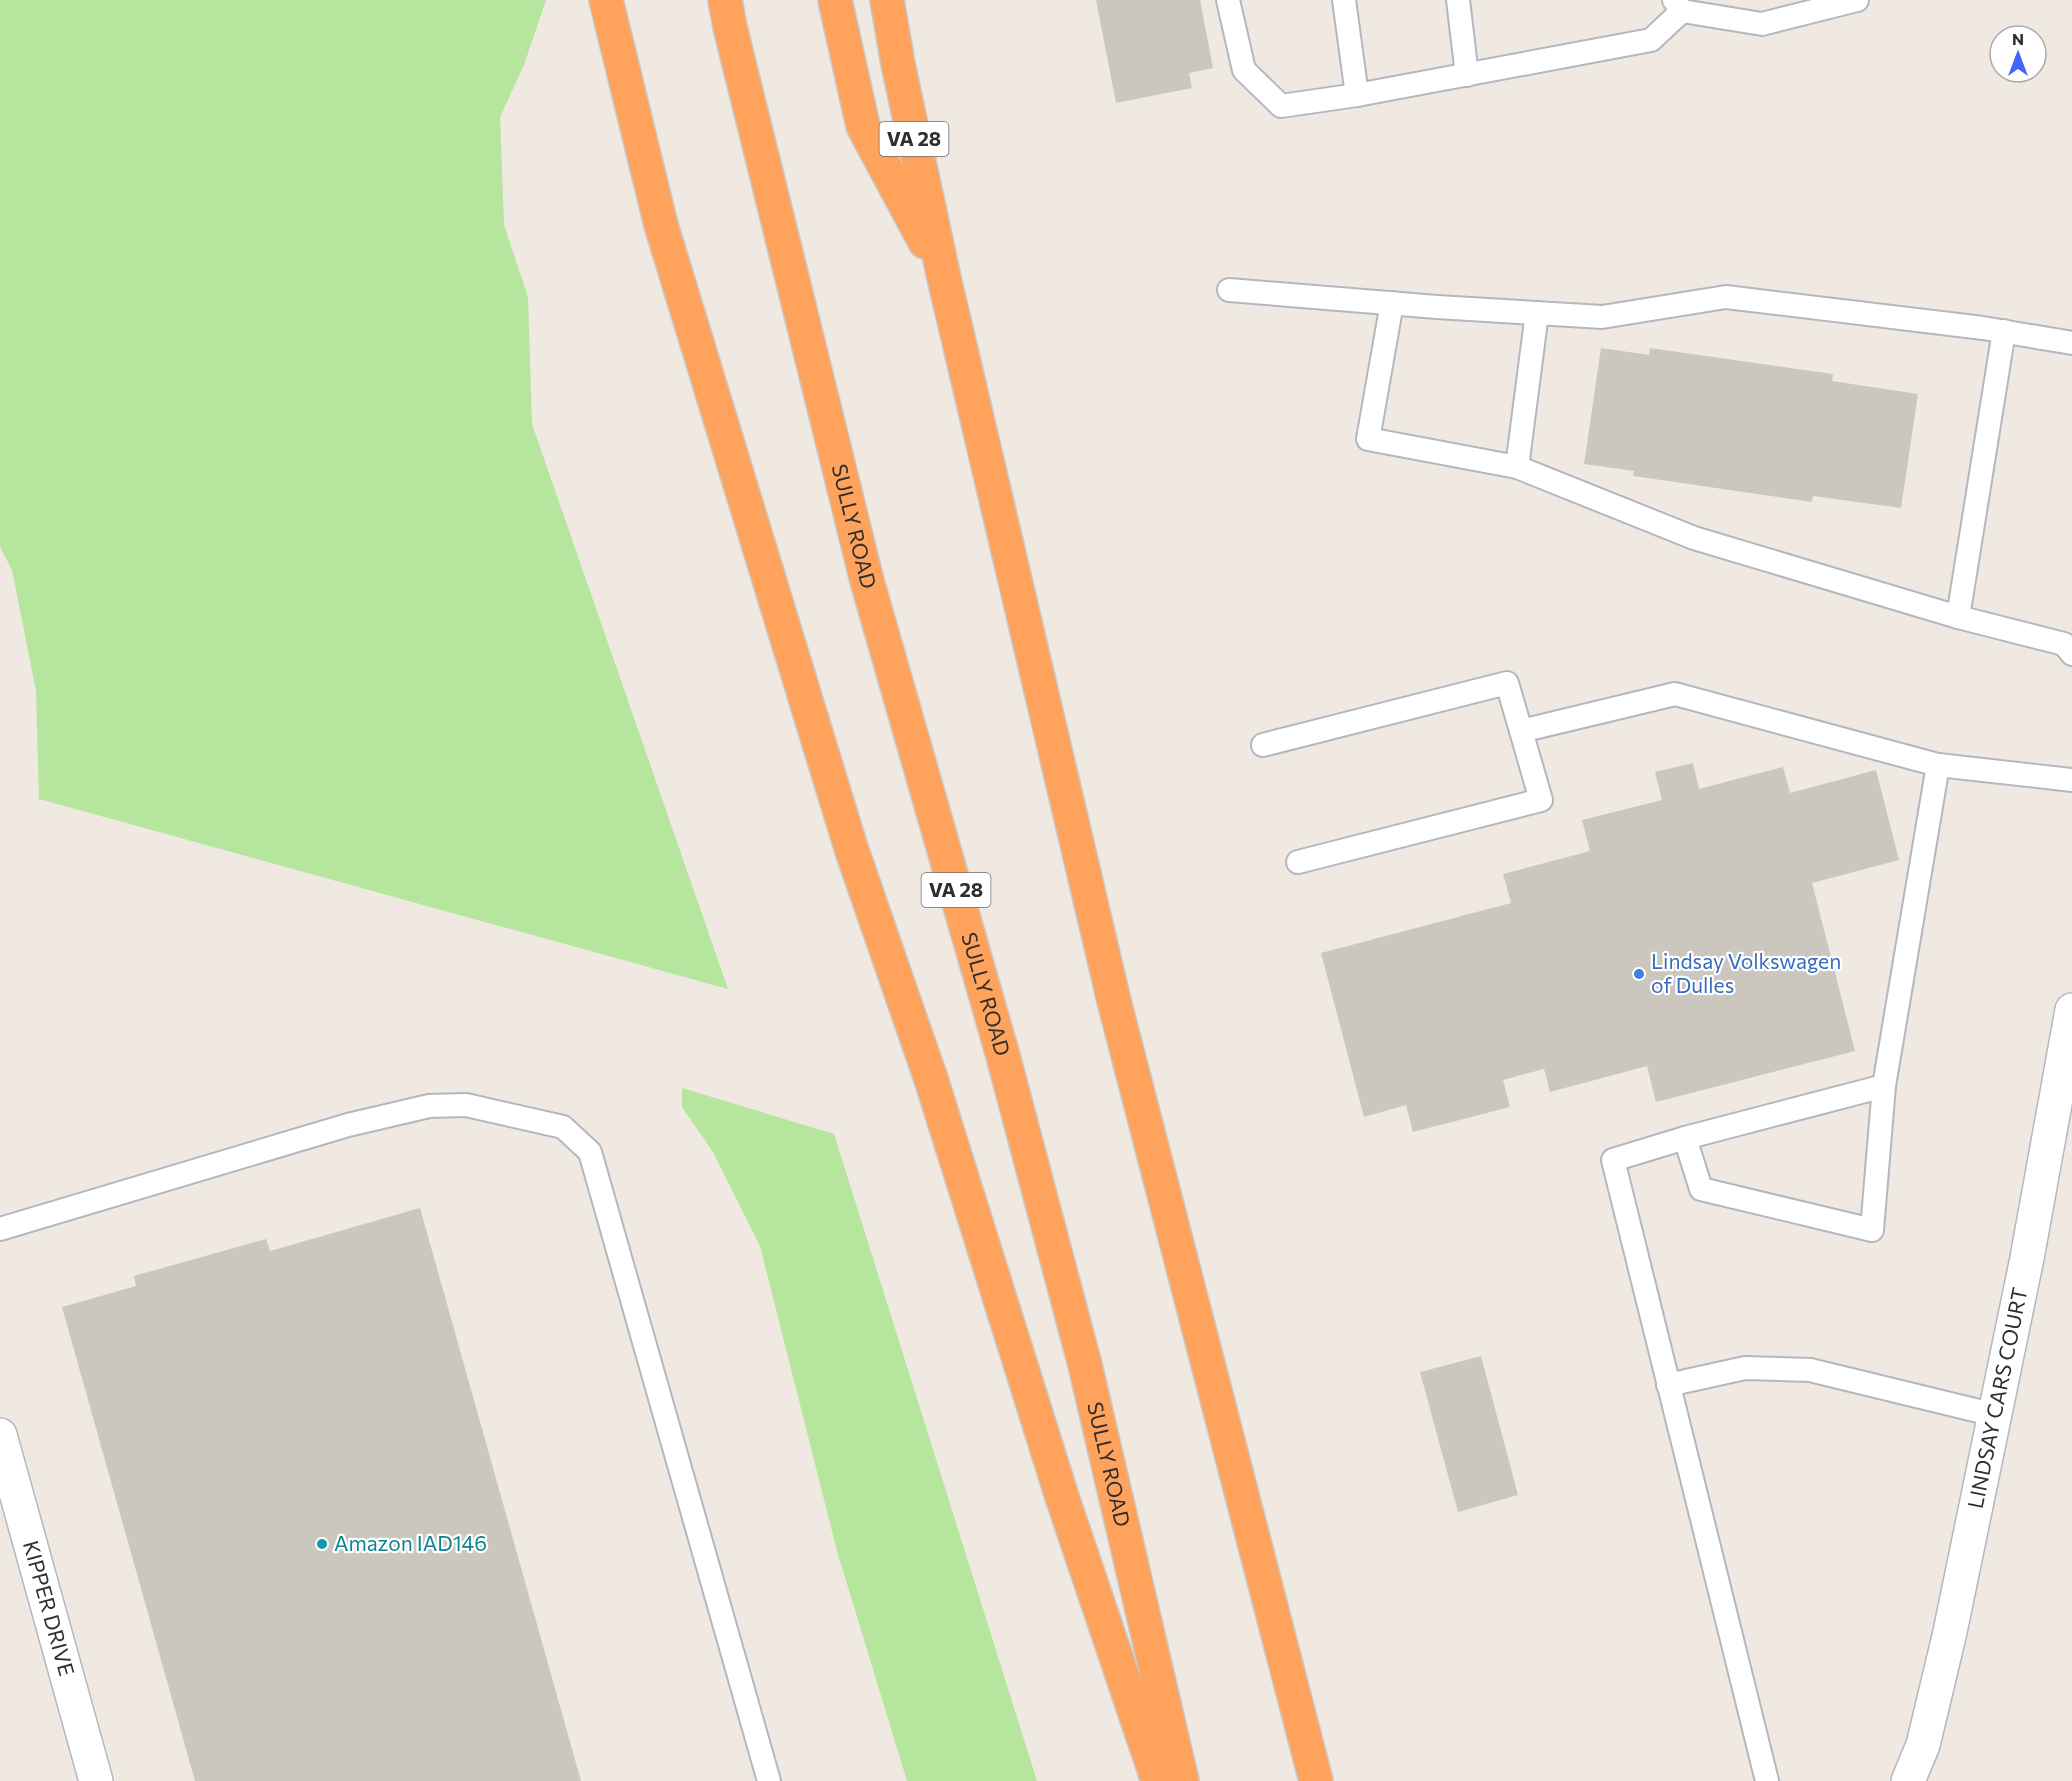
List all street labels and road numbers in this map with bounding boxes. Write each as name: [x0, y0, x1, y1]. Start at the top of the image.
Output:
road number: VA 28: [880, 122, 948, 156]
street label: SULLY ROAD: [828, 461, 882, 591]
road number: VA 28: [922, 873, 990, 907]
street label: SULLY ROAD: [957, 929, 1016, 1059]
street label: LINDSAY CARS COURT: [1962, 1285, 2032, 1511]
street label: SULLY ROAD: [1083, 1399, 1136, 1529]
street label: KIPPER DRIVE: [19, 1538, 80, 1678]

